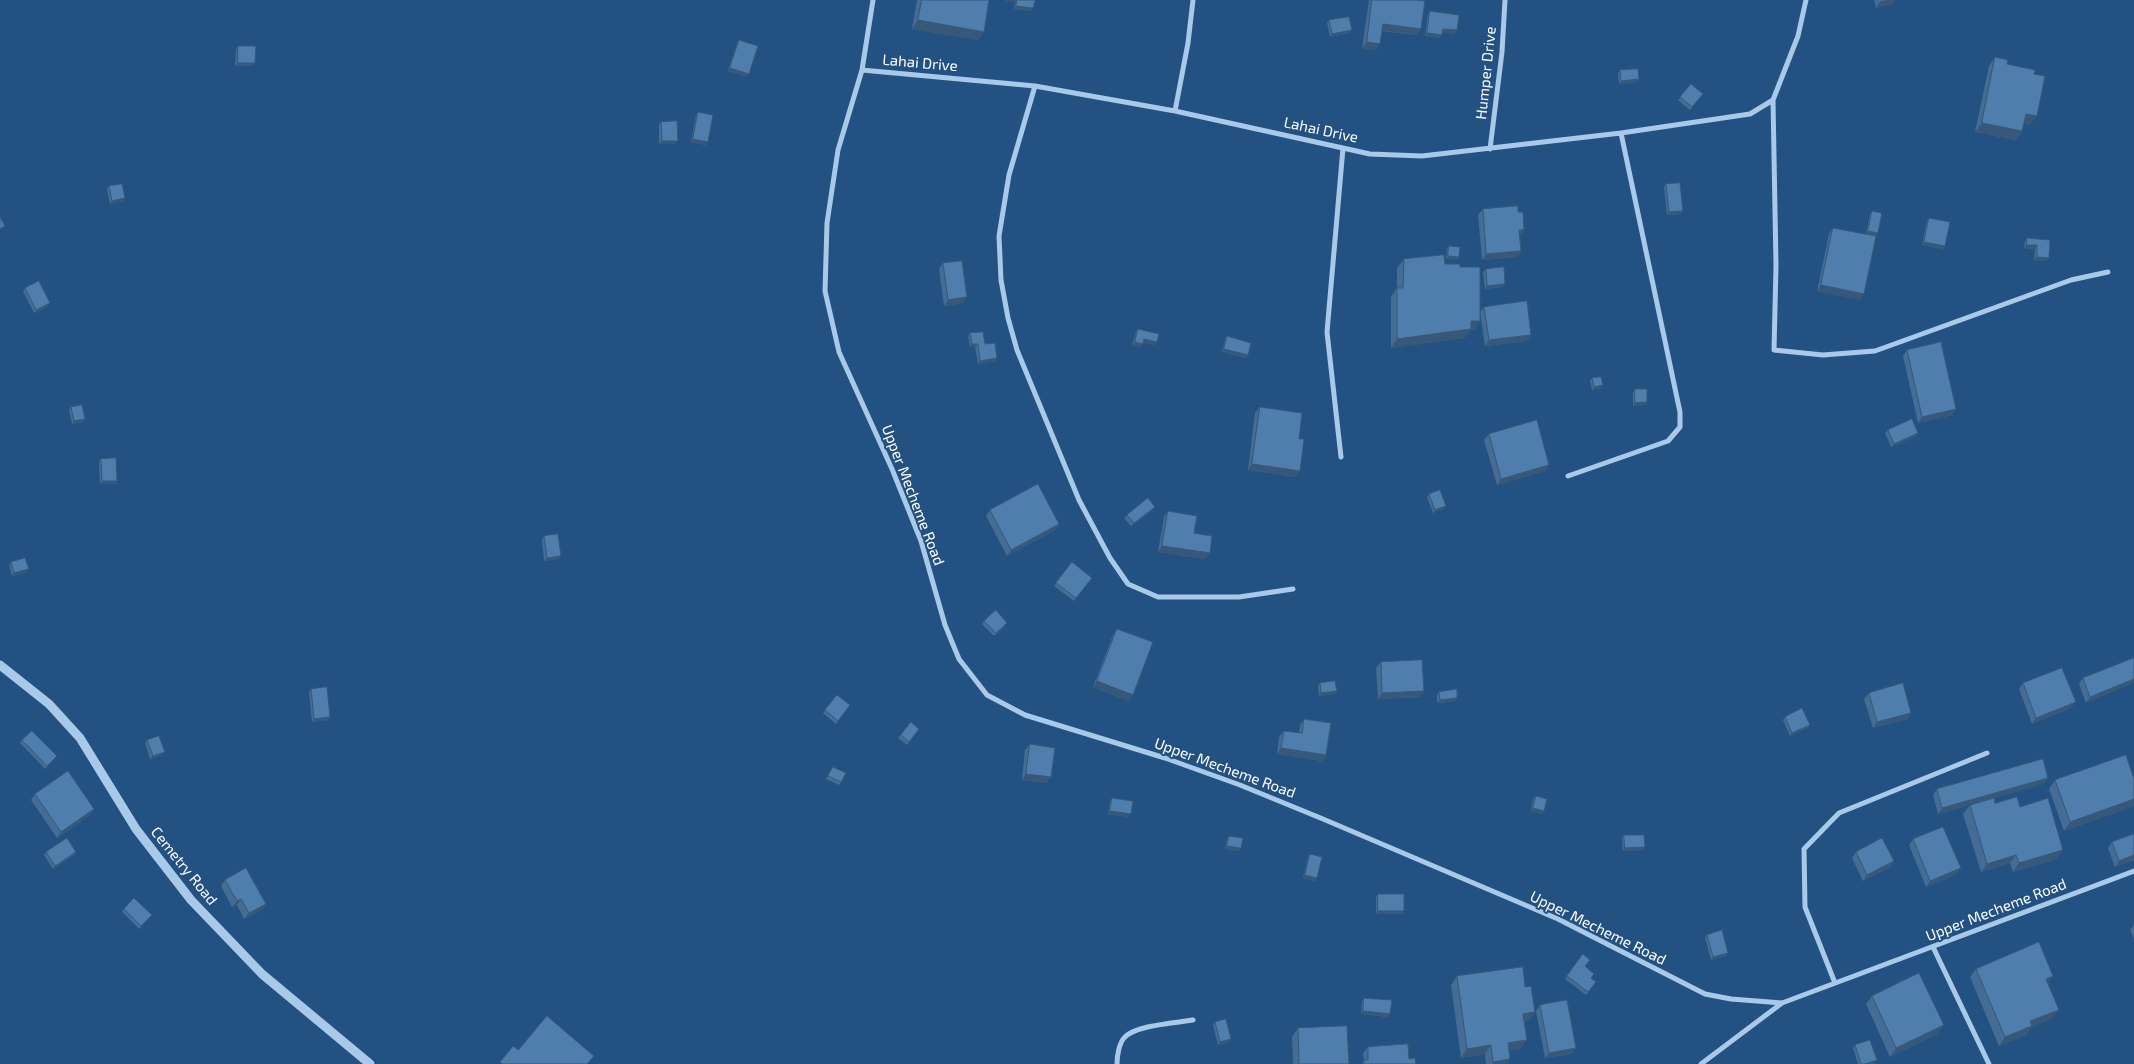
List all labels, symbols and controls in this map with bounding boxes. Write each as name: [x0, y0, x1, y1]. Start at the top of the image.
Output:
street label: Humper Drive: [1472, 26, 1500, 120]
street label: Lahai Drive: [882, 51, 958, 75]
street label: Lahai Drive: [1282, 113, 1360, 147]
street label: Upper Mecheme Road: [878, 422, 948, 568]
street label: Upper Mecheme Road: [1152, 734, 1298, 802]
street label: Cemetry Road: [147, 823, 221, 909]
street label: Upper Mecheme Road: [1923, 875, 2069, 945]
street label: Upper Mecheme Road: [1527, 887, 1669, 969]

